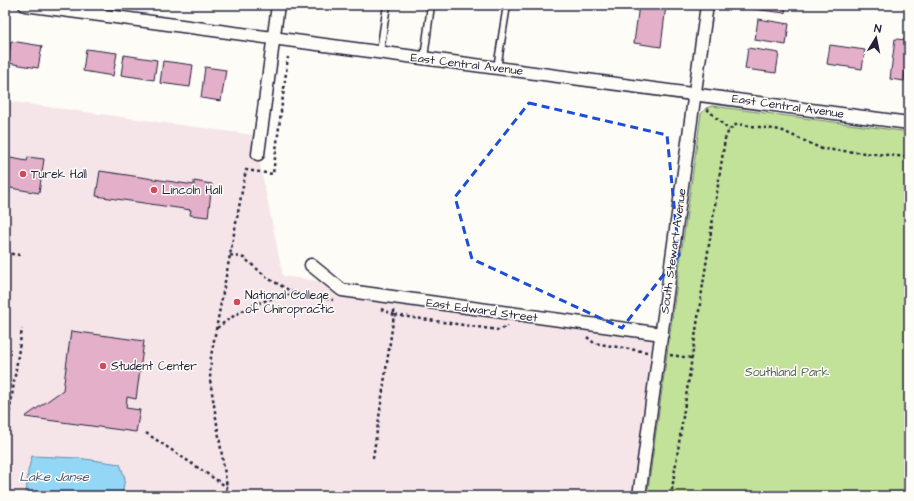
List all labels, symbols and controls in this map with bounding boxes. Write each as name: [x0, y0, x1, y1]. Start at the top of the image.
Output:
north arrow: [856, 18, 896, 58]
text: N: [873, 21, 882, 37]
street label: East Central Avenue: [410, 49, 525, 80]
street label: East Central Avenue: [731, 90, 846, 123]
place label: Turek Hall: [31, 166, 87, 183]
marker: Turek Hall: [18, 169, 28, 179]
place label: Lincoln Hall: [162, 182, 222, 199]
marker: Lincoln Hall: [149, 185, 159, 195]
street label: South Stewart Avenue: [656, 187, 691, 315]
place label: National College of Chiropractic: [245, 287, 335, 318]
street label: East Edward Street: [425, 294, 539, 327]
marker: National College of Chiropractic: [232, 297, 242, 307]
place label: Student Center: [111, 358, 197, 375]
marker: Student Center: [98, 361, 108, 371]
park label: Southland Park: [745, 364, 830, 381]
water label: Lake Janse: [19, 468, 90, 486]

